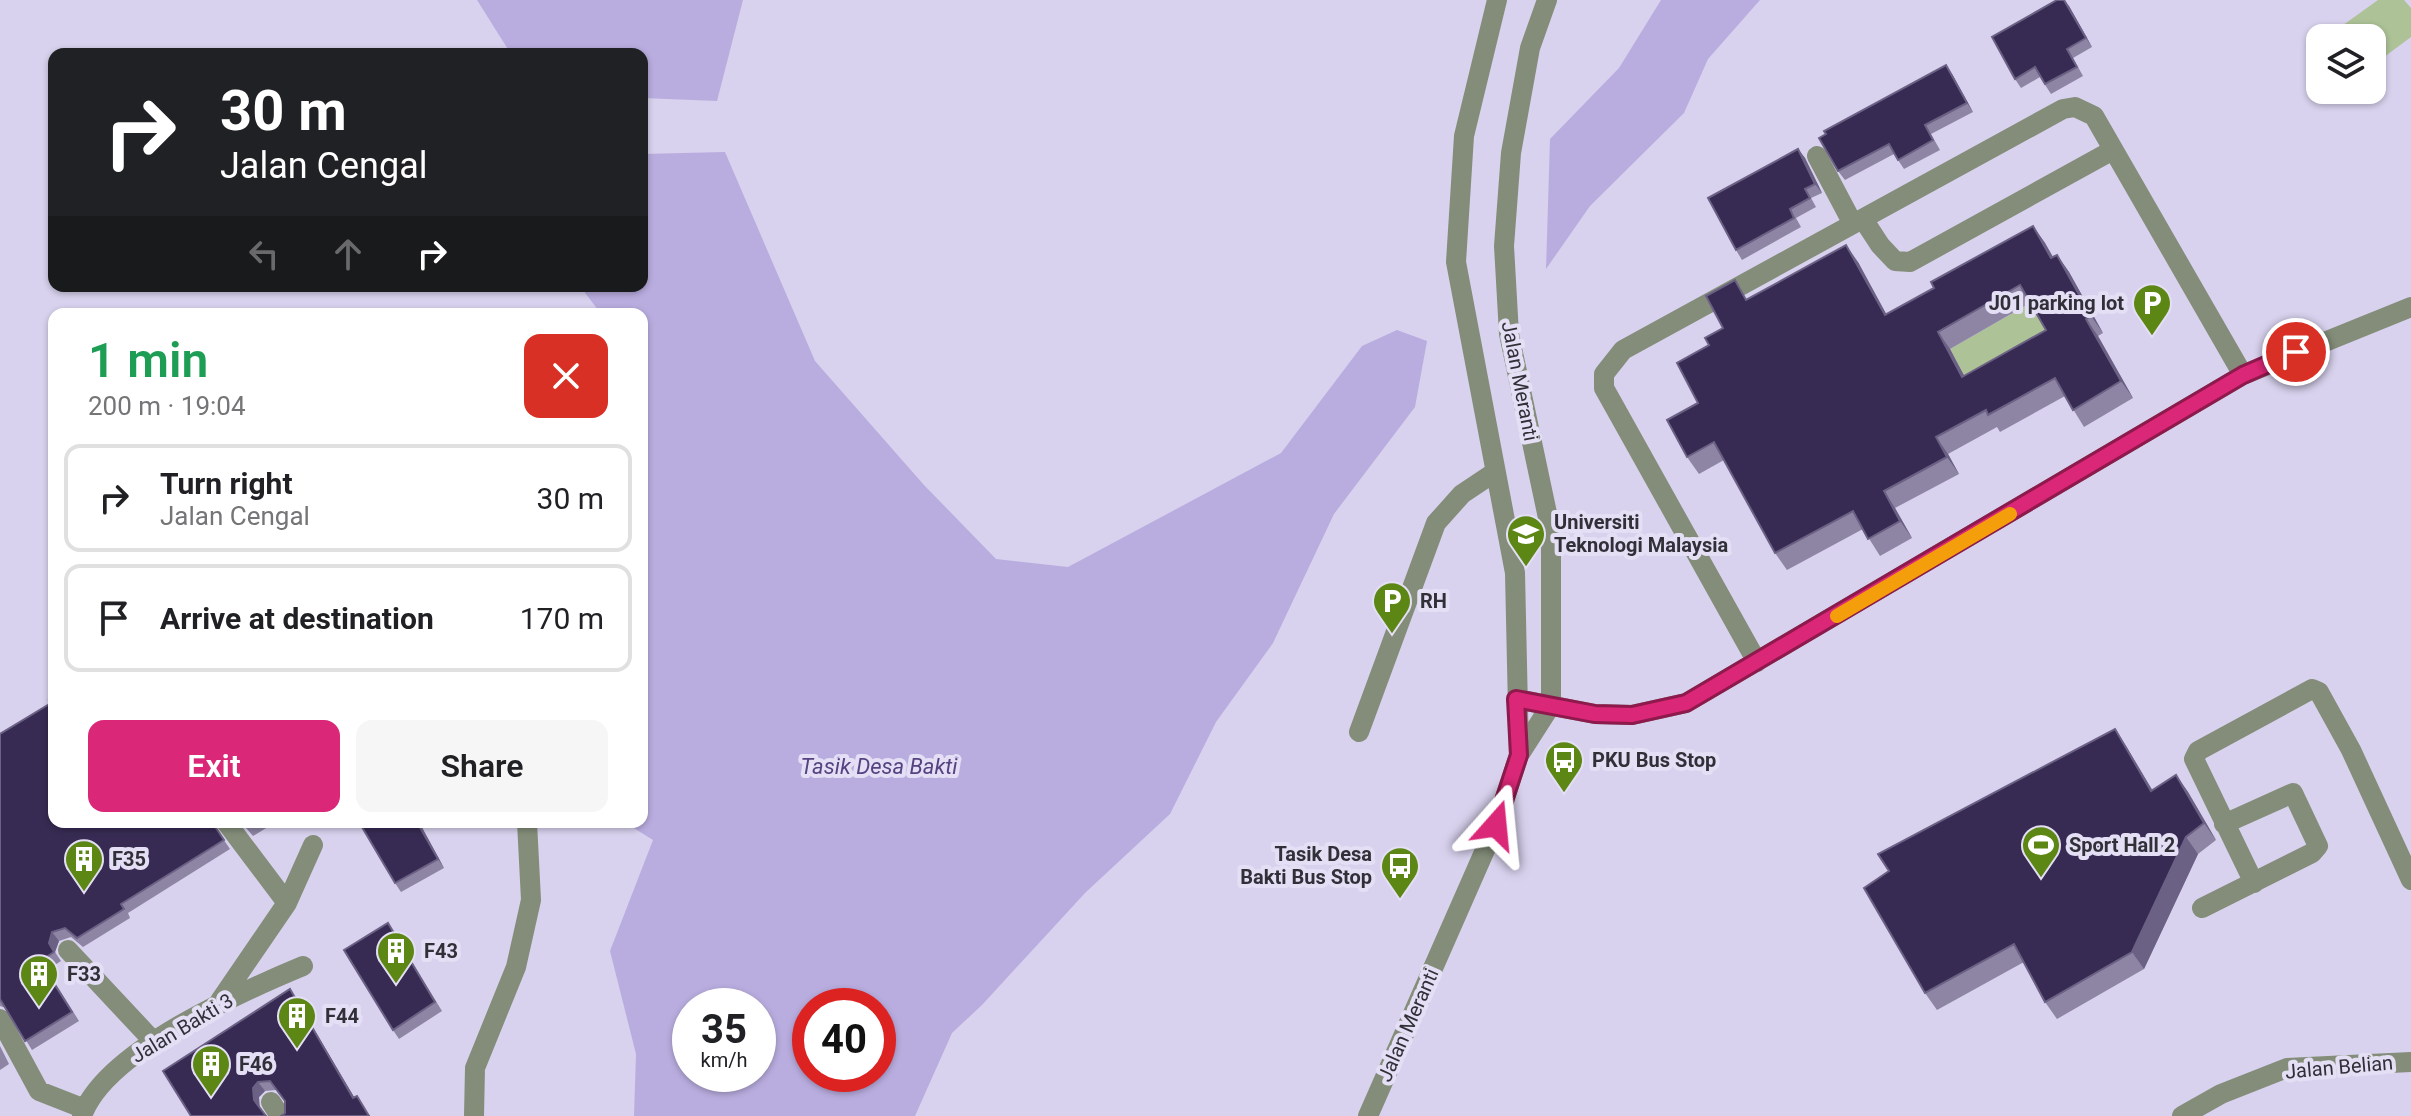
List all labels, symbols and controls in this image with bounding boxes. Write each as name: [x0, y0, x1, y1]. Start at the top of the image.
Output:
map controls: [2306, 24, 2386, 104]
button: layers: [2306, 24, 2386, 104]
text: 30 m: [220, 78, 347, 144]
icon: right: [88, 80, 192, 184]
text: Jalan Cengal: [220, 145, 428, 187]
icon: left: [242, 232, 286, 276]
icon: ahead: [326, 232, 370, 276]
icon: right: [410, 232, 454, 276]
parking icon: J01 parking lot: [2131, 282, 2173, 337]
place label: J01 parking lot: [1989, 291, 2124, 315]
pin: [2262, 318, 2330, 386]
street label: Jalan Meranti: [1497, 319, 1543, 443]
icon: arrive: [2274, 330, 2318, 374]
text: 1 min: [88, 332, 208, 389]
button: close: [524, 334, 608, 418]
text: 200 m · 19:04: [88, 391, 246, 421]
text: Turn right: [160, 466, 293, 501]
icon: right: [92, 476, 136, 520]
text: 30 m: [537, 481, 604, 516]
text: Jalan Cengal: [160, 501, 310, 531]
place label: Universiti Teknologi Malaysia: [1554, 510, 1728, 557]
school or university icon: Universiti Teknologi Malaysia: [1505, 513, 1547, 568]
parking icon: RH: [1371, 580, 1413, 635]
place label: RH: [1420, 589, 1447, 613]
icon: arrive: [92, 596, 136, 640]
text: Arrive at destination: [160, 601, 434, 636]
text: 170 m: [520, 601, 604, 636]
button: Exit: [88, 720, 340, 812]
button: Share: [356, 720, 608, 812]
bus stop icon: PKU Bus Stop: [1543, 739, 1585, 794]
place label: PKU Bus Stop: [1592, 748, 1716, 772]
water label: Tasik Desa Bakti: [801, 754, 958, 779]
position arrow: [1454, 783, 1538, 867]
sports icon: Sport Hall 2: [2020, 824, 2062, 879]
place label: Sport Hall 2: [2069, 833, 2175, 857]
building icon: F35: [63, 838, 105, 893]
place label: Tasik Desa Bakti Bus Stop: [1240, 842, 1372, 889]
bus stop icon: Tasik Desa Bakti Bus Stop: [1379, 845, 1421, 900]
place label: F35: [112, 847, 146, 871]
building icon: F43: [375, 930, 417, 985]
place label: F43: [424, 939, 458, 963]
building icon: F33: [18, 953, 60, 1008]
place label: F33: [67, 962, 101, 986]
street label: Jalan Meranti: [1372, 965, 1444, 1085]
street label: Jalan Bakti 3: [127, 988, 237, 1068]
speed limit sign: 40: [792, 988, 896, 1092]
building icon: F44: [276, 995, 318, 1050]
place label: F44: [325, 1004, 359, 1028]
text: 35: [701, 1006, 747, 1053]
building icon: F46: [190, 1043, 232, 1098]
text: km/h: [701, 1048, 747, 1072]
street label: Jalan Belian: [2284, 1050, 2394, 1084]
place label: F46: [239, 1052, 273, 1076]

